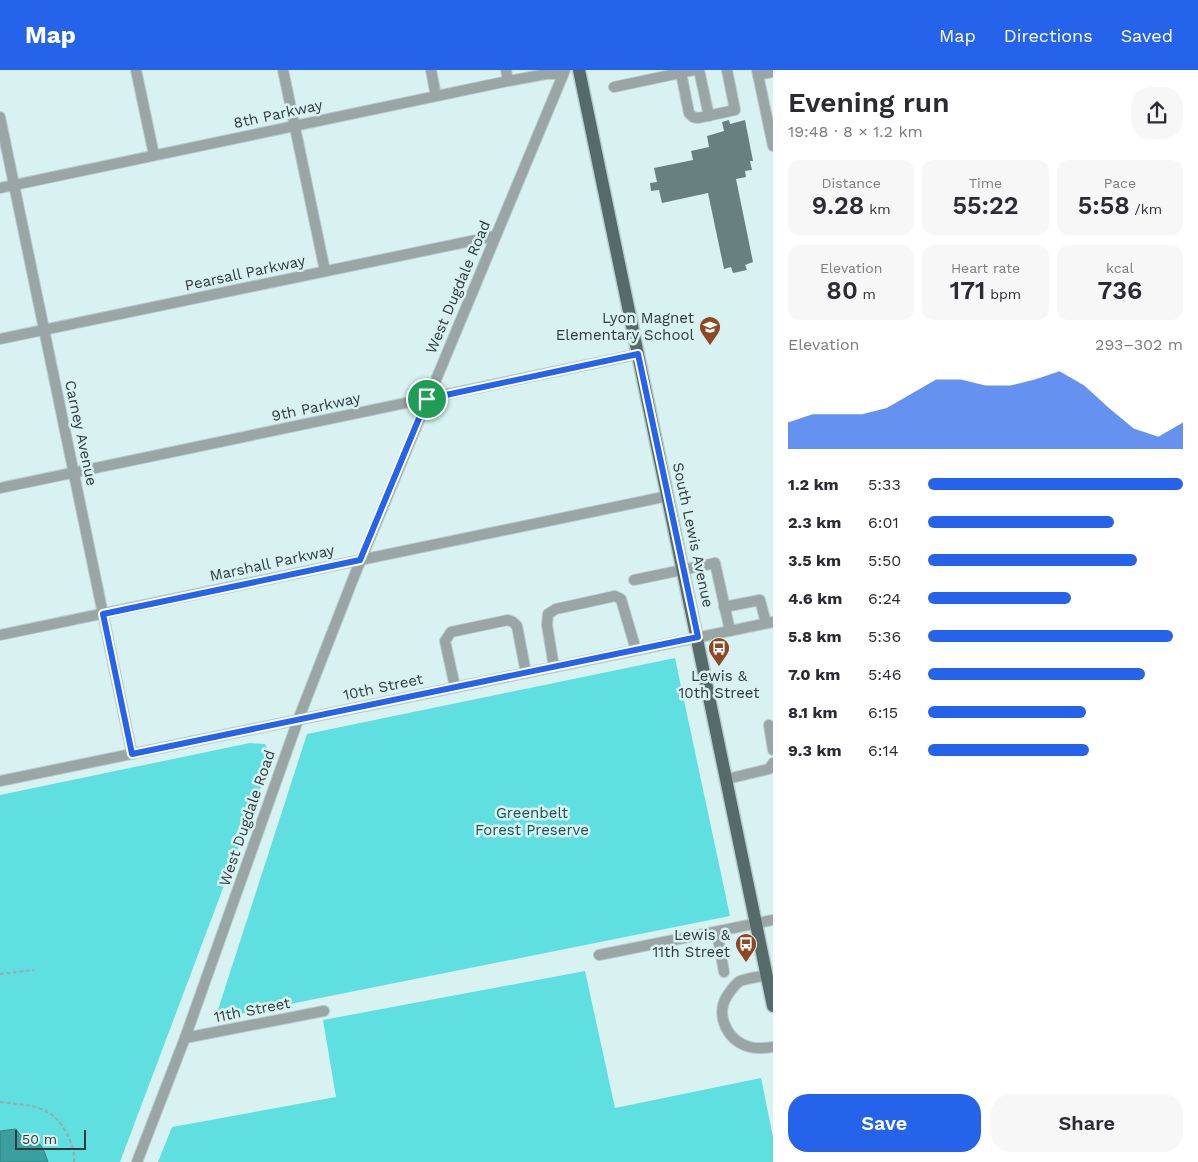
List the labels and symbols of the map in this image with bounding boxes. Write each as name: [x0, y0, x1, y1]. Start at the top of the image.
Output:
street label: 8th Parkway: [232, 96, 324, 132]
street label: West Dugdale Road: [422, 218, 494, 356]
street label: Pearsall Parkway: [183, 251, 307, 295]
place label: Lyon Magnet Elementary School: [556, 309, 695, 344]
school or university icon: Lyon Magnet Elementary School: [698, 315, 722, 346]
pin: [406, 378, 448, 420]
street label: Carney Avenue: [61, 379, 101, 487]
street label: 9th Parkway: [270, 389, 362, 425]
street label: South Lewis Avenue: [669, 461, 717, 609]
street label: Marshall Parkway: [208, 541, 336, 585]
bus stop icon: Lewis & 10th Street: [707, 636, 731, 667]
place label: Lewis & 10th Street: [678, 667, 760, 702]
street label: 10th Street: [342, 670, 425, 704]
street label: West Dugdale Road: [215, 748, 279, 888]
park label: Greenbelt Forest Preserve: [475, 804, 589, 839]
place label: Lewis & 11th Street: [652, 926, 731, 961]
bus stop icon: Lewis & 11th Street: [734, 932, 758, 963]
street label: 11th Street: [212, 994, 292, 1026]
scale bar: [15, 1127, 86, 1150]

